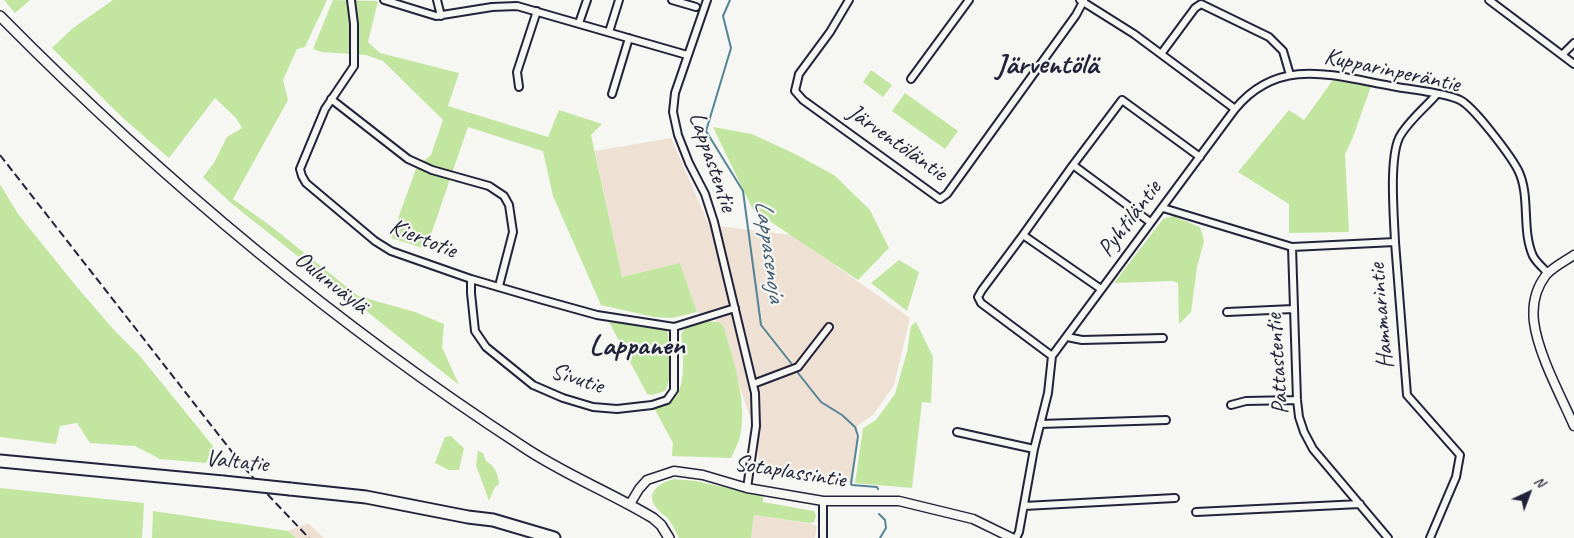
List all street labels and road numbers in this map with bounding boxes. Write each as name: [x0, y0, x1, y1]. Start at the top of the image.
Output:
street label: Kupparinperäntie: [1321, 43, 1463, 99]
street label: Järventöläntie: [842, 98, 952, 188]
street label: Lappastentie: [682, 108, 742, 216]
street label: Pyhtiläntie: [1092, 175, 1168, 263]
street label: Kiertotie: [385, 213, 461, 265]
street label: Oulunväylä: [288, 245, 374, 321]
street label: Hammarintie: [1363, 262, 1401, 370]
street label: Pattastentie: [1260, 313, 1296, 415]
street label: Sivutie: [547, 357, 607, 401]
street label: Valtatie: [204, 444, 270, 480]
street label: Sotaplassintie: [732, 449, 848, 495]

